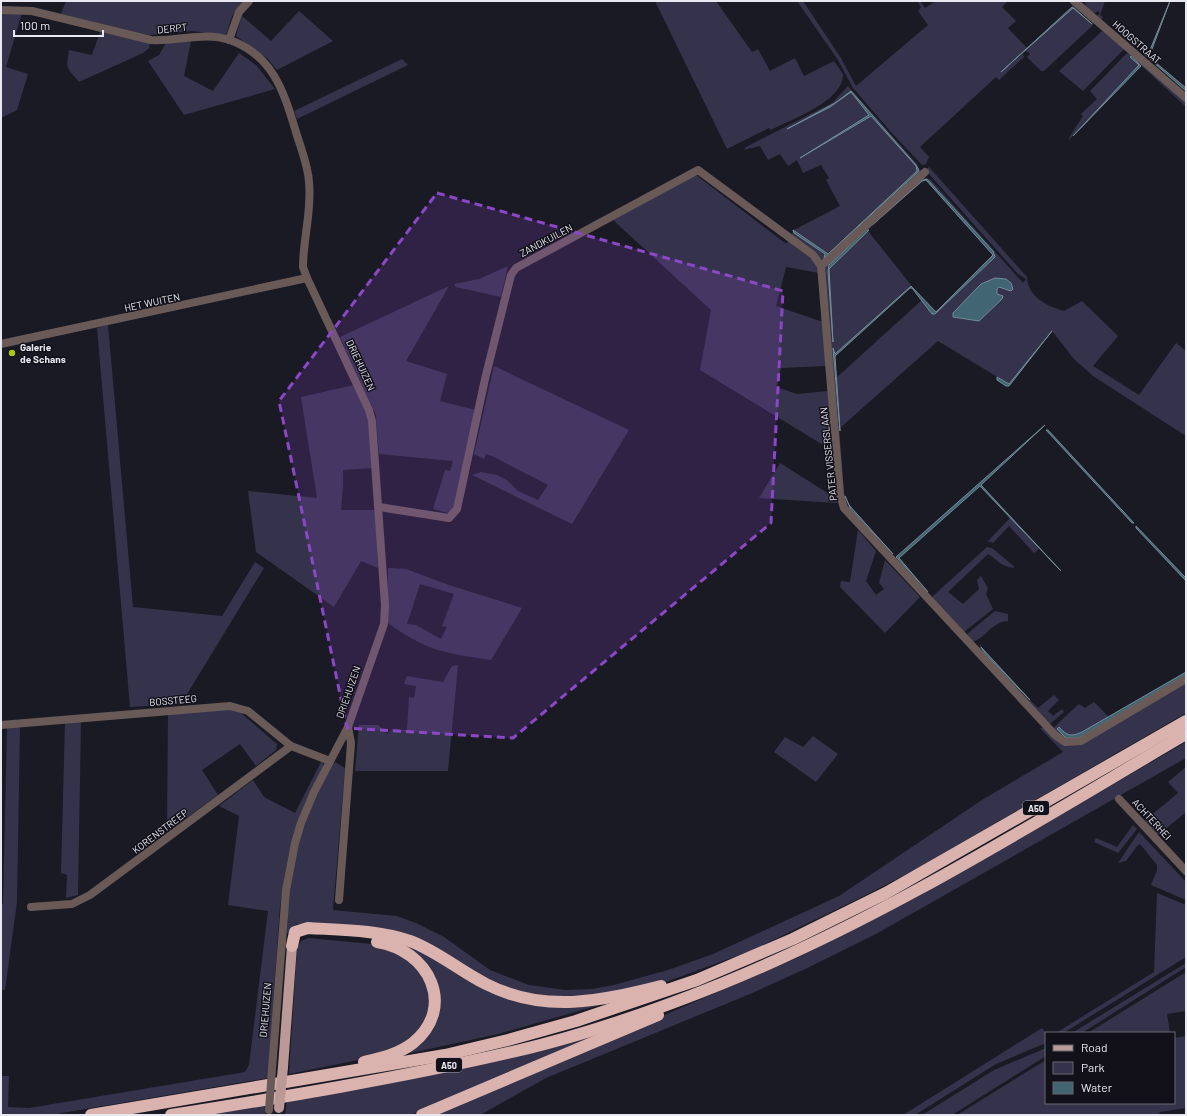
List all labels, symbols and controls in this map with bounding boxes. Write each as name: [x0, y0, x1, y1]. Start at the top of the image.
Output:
scale bar: [14, 12, 103, 38]
text: 100 m: [20, 18, 50, 32]
street label: HOOGSTRAAT: [1110, 18, 1164, 66]
street label: DERPT: [156, 20, 188, 36]
street label: ZANDKUILEN: [518, 221, 574, 259]
street label: HET WUITEN: [123, 290, 181, 314]
street label: DRIEHUIZEN: [344, 338, 378, 392]
place label: Galerie de Schans: [20, 341, 66, 365]
marker: Galerie de Schans: [7, 348, 17, 358]
street label: PATER VISSERSLAAN: [817, 407, 839, 501]
street label: DRIEHUIZEN: [333, 664, 363, 720]
street label: BOSSTEEG: [149, 692, 197, 708]
street label: ACHTERHEI: [1130, 796, 1174, 842]
road number: A50: [1023, 801, 1049, 815]
street label: KORENSTREEP: [130, 806, 190, 856]
street label: DRIEHUIZEN: [257, 982, 273, 1038]
legend: [1045, 1032, 1175, 1104]
text: Road: [1081, 1040, 1108, 1054]
road number: A50: [436, 1058, 462, 1072]
text: Park: [1081, 1060, 1105, 1074]
text: Water: [1081, 1080, 1113, 1094]

